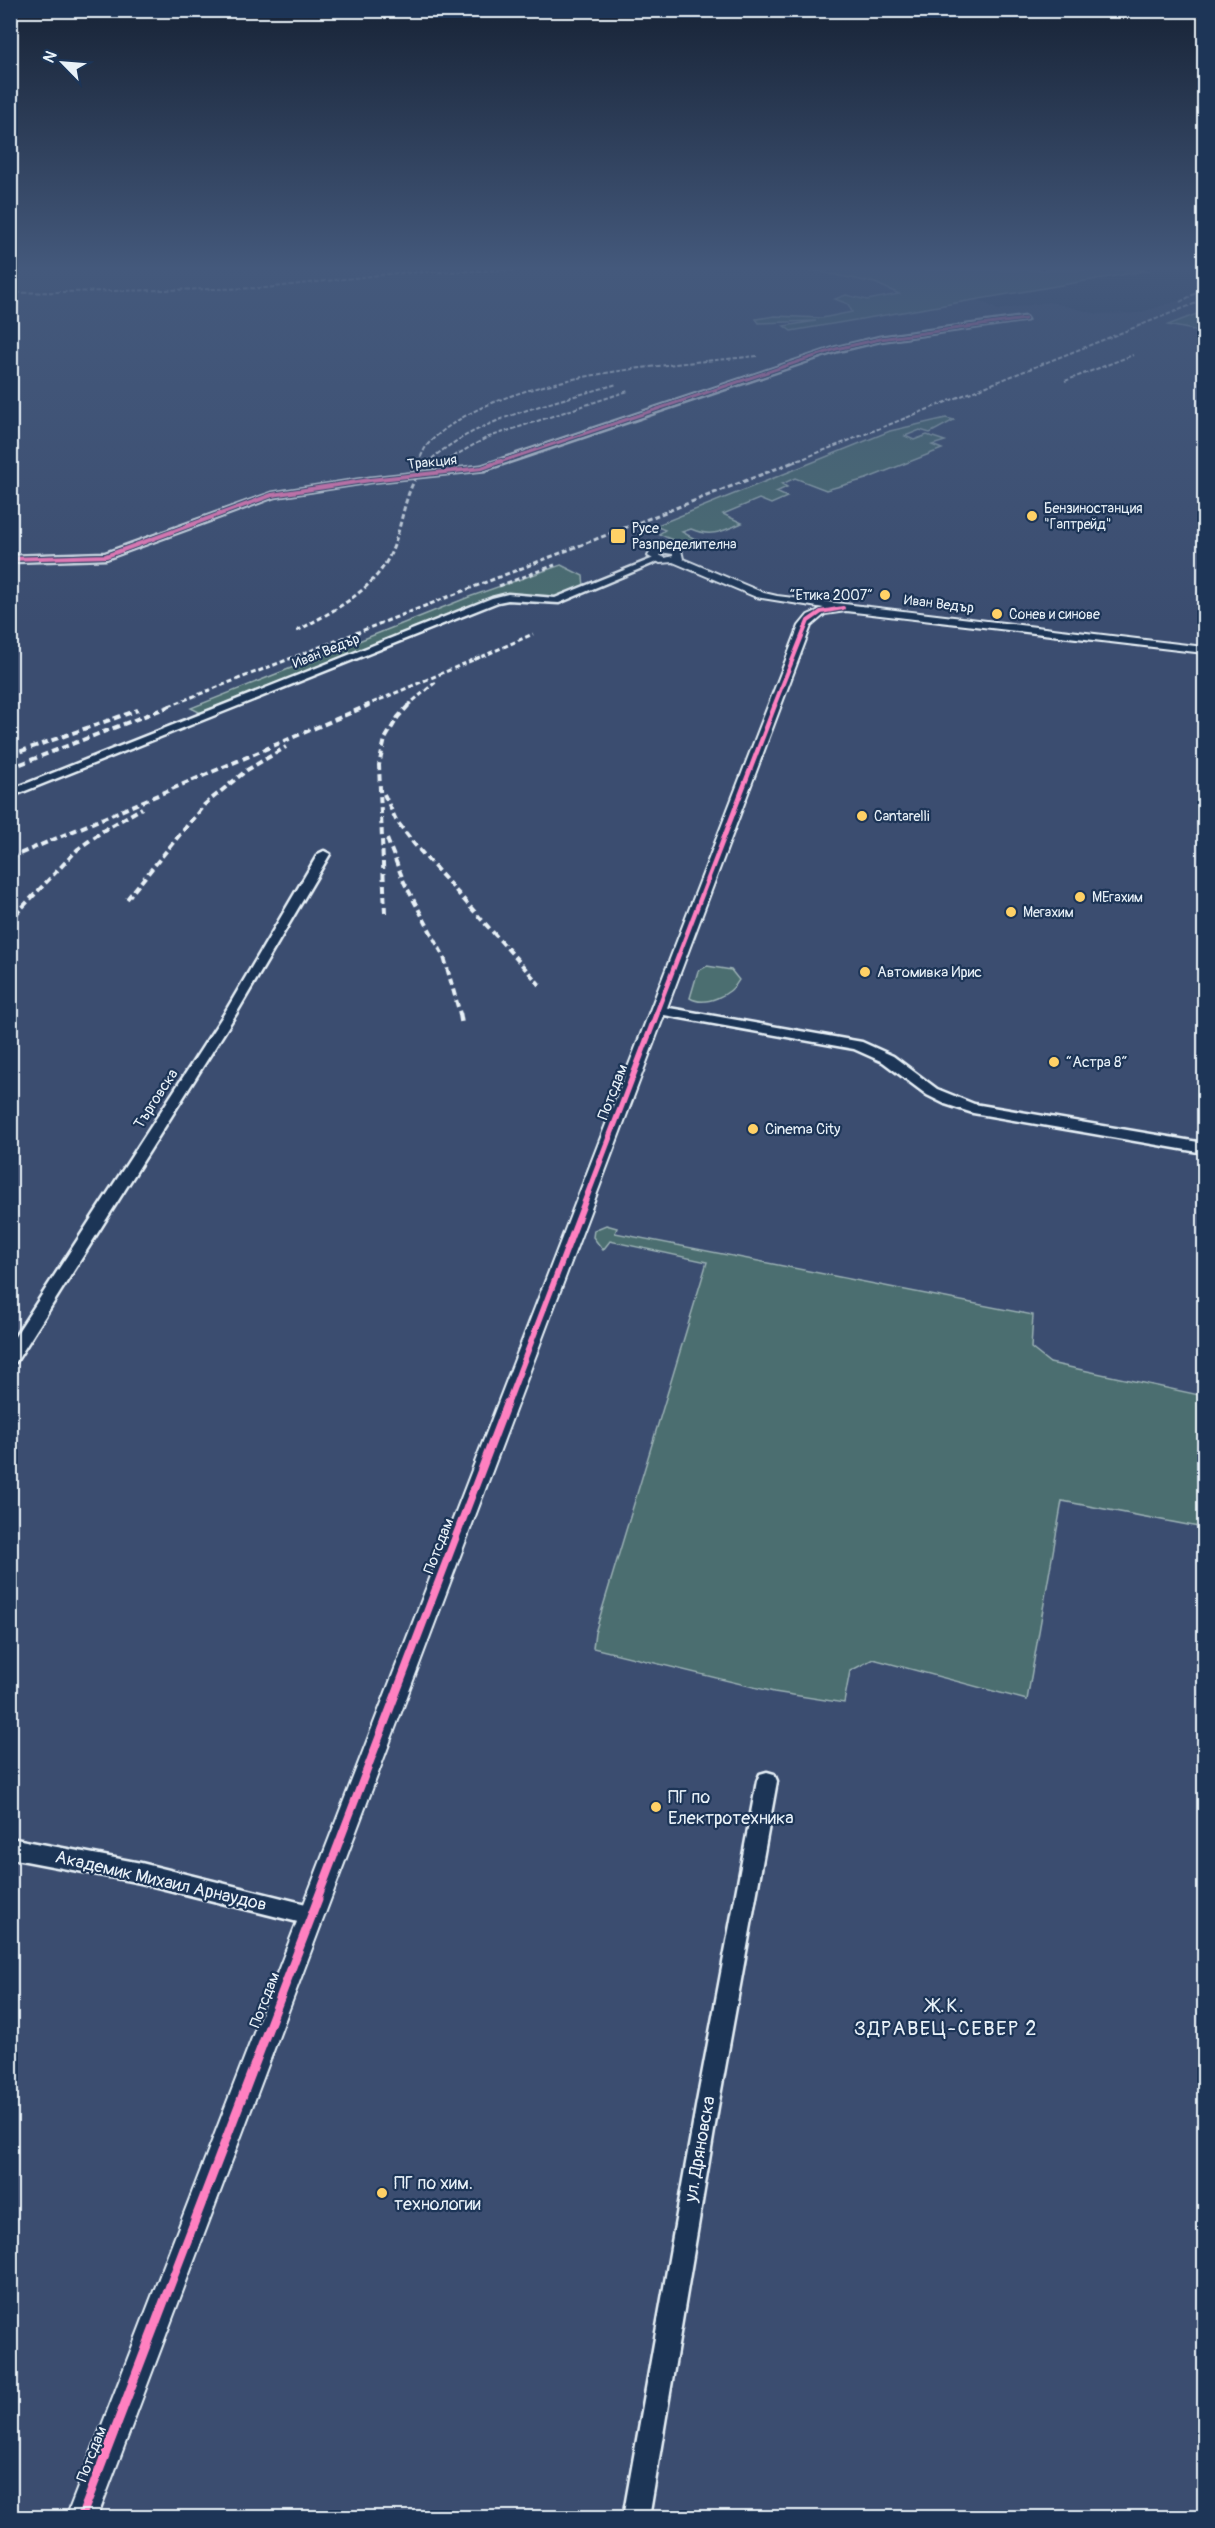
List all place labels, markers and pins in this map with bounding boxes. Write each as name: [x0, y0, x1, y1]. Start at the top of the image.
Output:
place label: Бензиностанция "Гаптрейд": [1044, 500, 1143, 533]
marker: Бензиностанция "Гаптрейд": [1025, 509, 1039, 523]
place label: Русе Разпределителна: [632, 520, 737, 553]
marker: Русе Разпределителна: [609, 527, 627, 545]
place label: “Етика 2007“: [790, 587, 873, 604]
marker: “Етика 2007“: [878, 588, 892, 602]
place label: Сонев и синове: [1009, 606, 1100, 623]
marker: Сонев и синове: [990, 607, 1004, 621]
place label: Cantarelli: [874, 808, 930, 825]
marker: Cantarelli: [855, 809, 869, 823]
place label: МЕгахим: [1092, 889, 1143, 906]
marker: МЕгахим: [1073, 890, 1087, 904]
place label: Мегахим: [1023, 904, 1074, 921]
marker: Мегахим: [1004, 905, 1018, 919]
place label: Автомивка Ирис: [877, 963, 982, 982]
marker: Автомивка Ирис: [858, 965, 872, 979]
place label: “Астра 8“: [1066, 1053, 1128, 1072]
marker: “Астра 8“: [1047, 1055, 1061, 1069]
place label: Cinema City: [765, 1120, 841, 1139]
marker: Cinema City: [746, 1122, 760, 1136]
place label: ПГ по Електротехника: [668, 1786, 794, 1830]
marker: ПГ по Електротехника: [649, 1800, 663, 1814]
place label: ПГ по хим. технологии: [394, 2172, 481, 2216]
marker: ПГ по хим. технологии: [375, 2186, 389, 2200]

